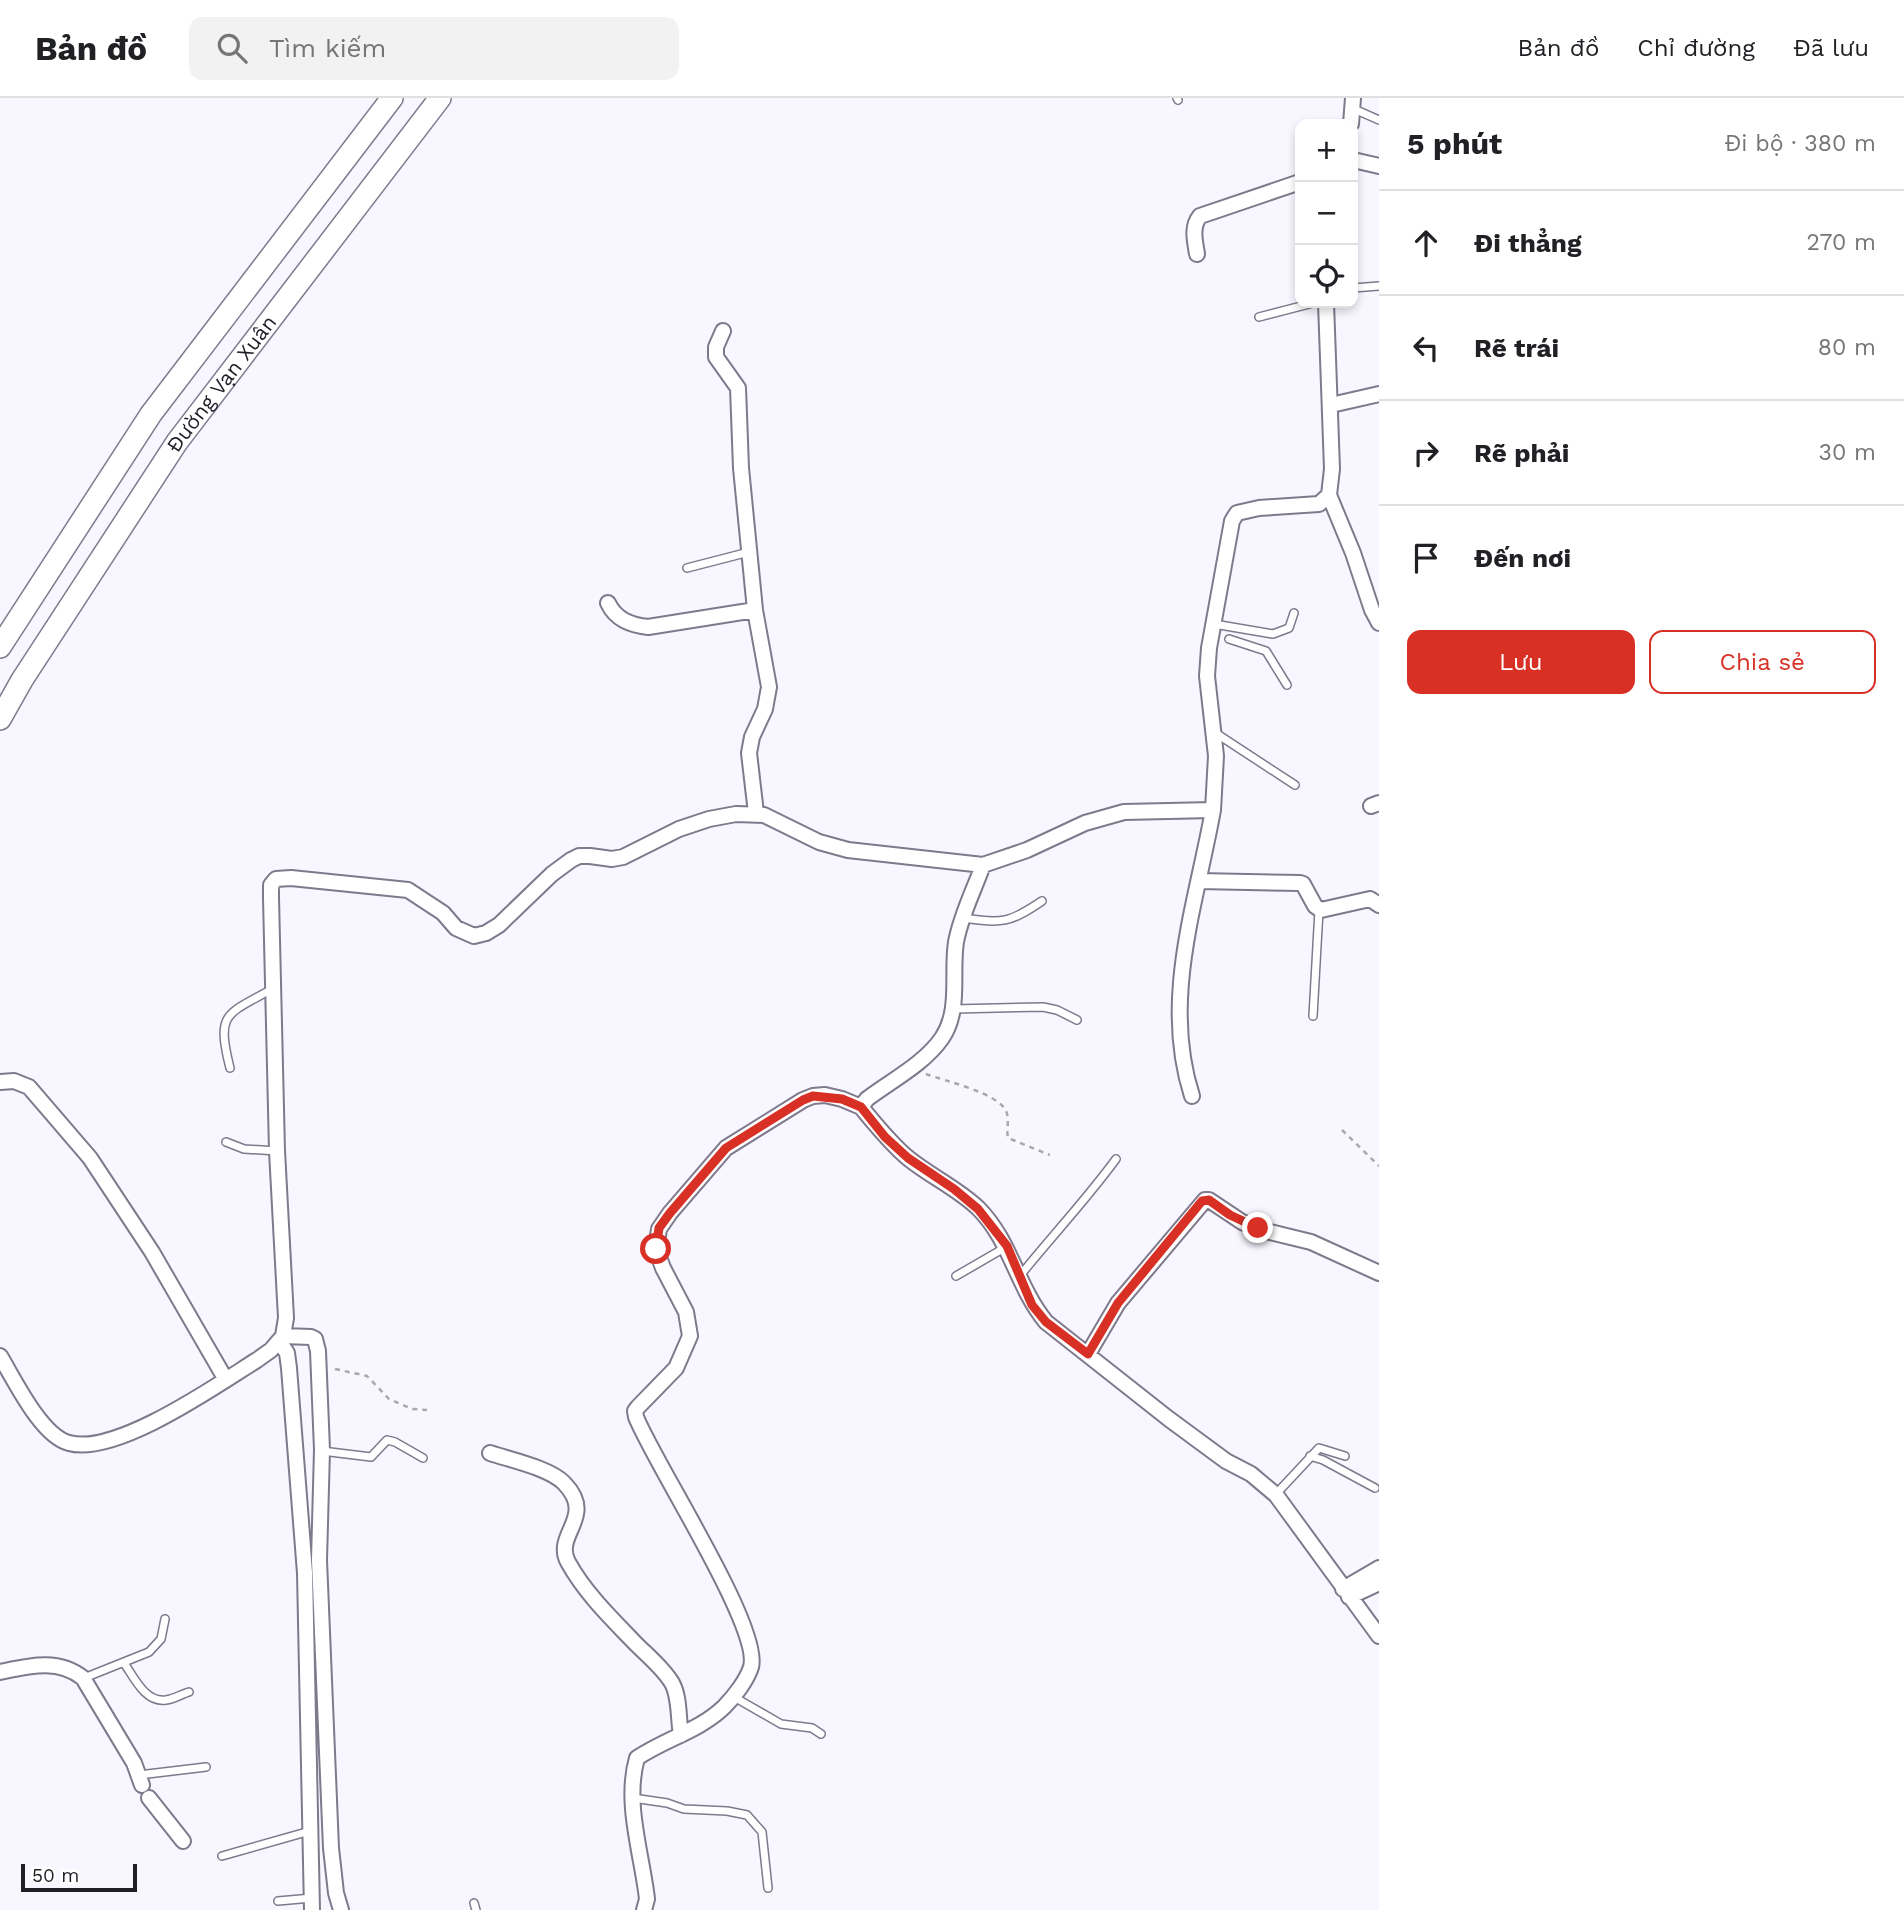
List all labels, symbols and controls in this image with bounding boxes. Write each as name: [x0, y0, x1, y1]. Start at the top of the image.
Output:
search box: [189, 17, 679, 80]
text: Bản đồ: [35, 29, 147, 68]
icon: search: [213, 29, 251, 67]
text: Tìm kiếm: [269, 33, 386, 63]
text: Bản đồ: [1518, 34, 1599, 62]
text: Chỉ đường: [1637, 34, 1755, 62]
text: Đã lưu: [1793, 34, 1869, 62]
map controls: [1295, 119, 1358, 308]
button: +: [1295, 119, 1358, 182]
text: 5 phút: [1407, 126, 1502, 161]
text: Đi bộ · 380 m: [1724, 130, 1876, 157]
button: −: [1295, 182, 1358, 245]
icon: ahead: [1407, 224, 1445, 262]
text: Đi thẳng: [1474, 228, 1582, 258]
text: 270 m: [1807, 229, 1876, 256]
button: locate: [1295, 245, 1358, 308]
street label: Đường Vạn Xuân: [161, 310, 281, 457]
icon: left: [1407, 329, 1445, 367]
text: Rẽ trái: [1474, 333, 1559, 363]
text: 80 m: [1818, 334, 1876, 361]
icon: right: [1407, 434, 1445, 472]
text: Rẽ phải: [1474, 438, 1569, 468]
text: 30 m: [1819, 439, 1876, 466]
icon: arrive: [1407, 539, 1445, 577]
text: Đến nơi: [1474, 543, 1571, 573]
button: Lưu: [1407, 630, 1635, 694]
button: Chia sẻ: [1649, 630, 1876, 694]
route end: [1242, 1212, 1273, 1243]
route start: [640, 1233, 671, 1264]
scale bar: [21, 1861, 136, 1893]
text: 50 m: [32, 1864, 79, 1887]

